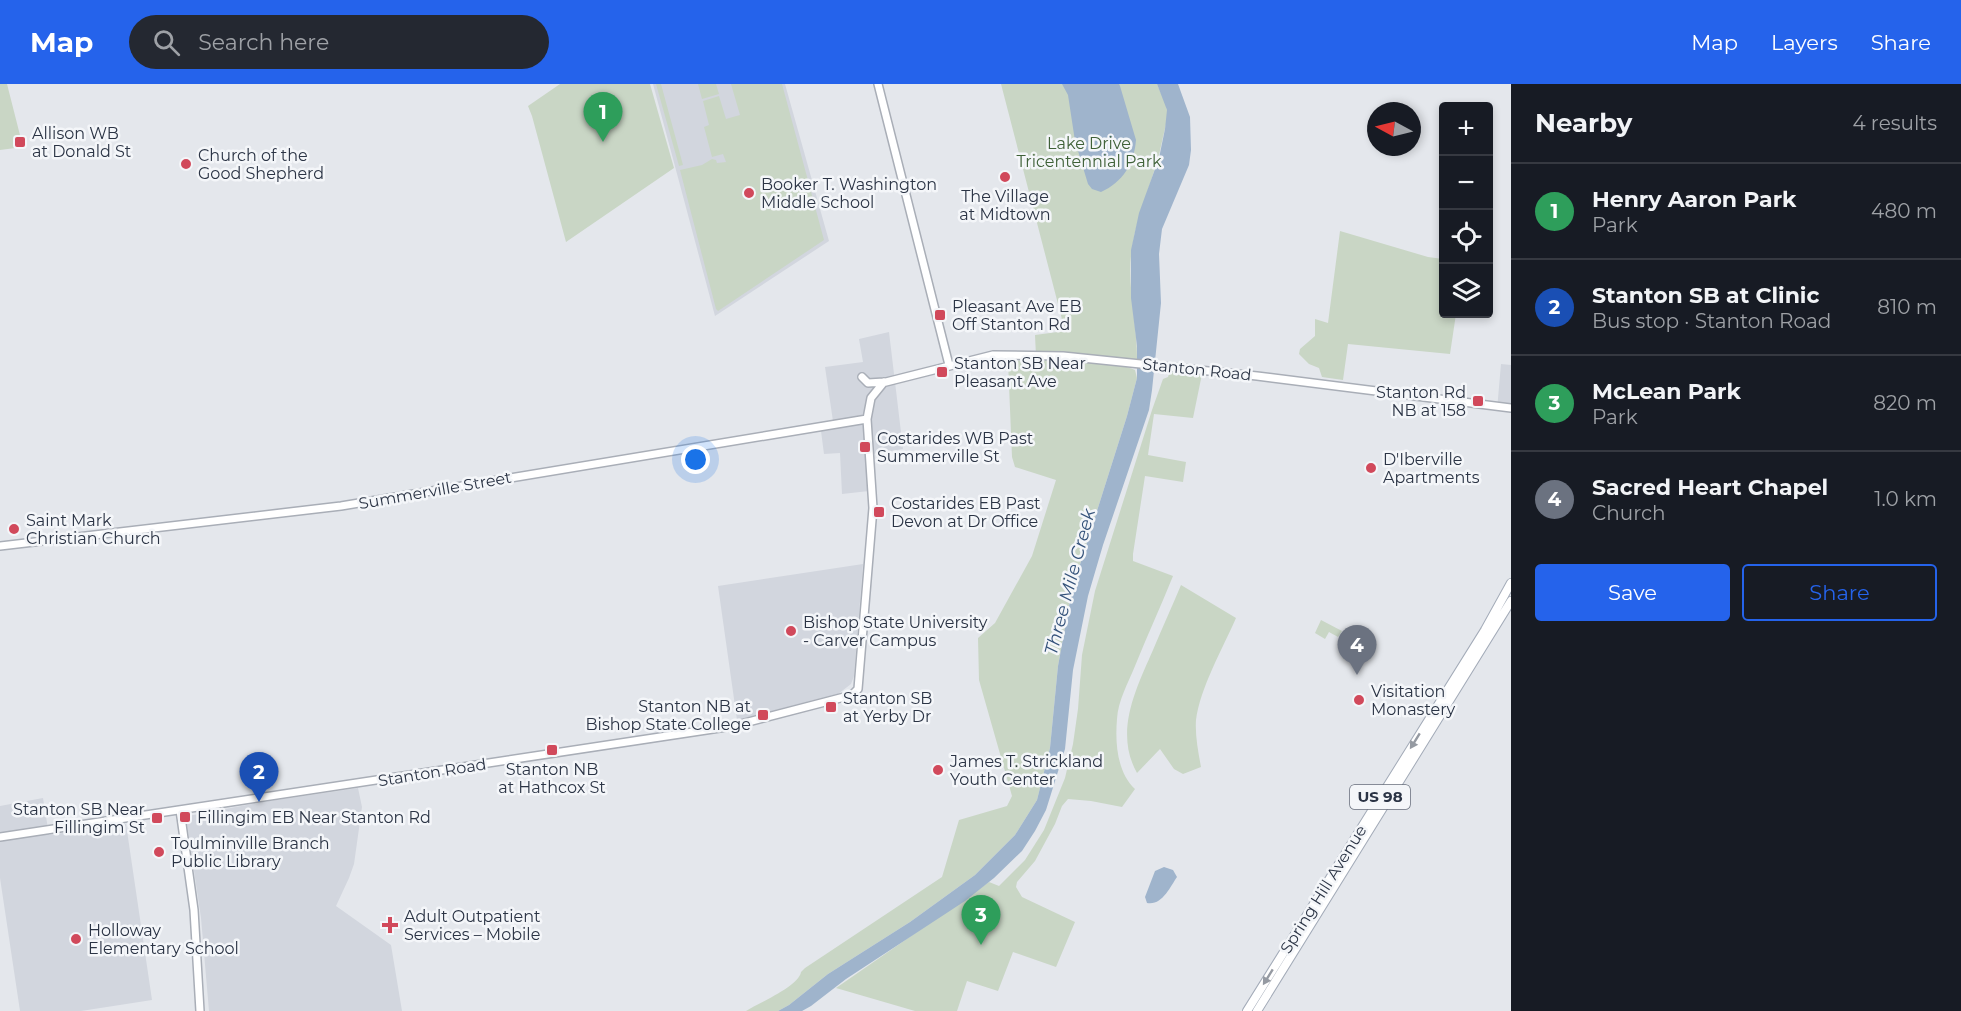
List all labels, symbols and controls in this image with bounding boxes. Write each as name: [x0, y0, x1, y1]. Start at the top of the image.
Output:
search box: [129, 15, 549, 69]
text: Map: [30, 25, 93, 59]
icon: search: [150, 26, 183, 59]
text: Search here: [198, 29, 329, 56]
text: Map: [1691, 30, 1738, 55]
text: Layers: [1771, 30, 1838, 55]
text: Share: [1871, 30, 1931, 55]
pin: 1: [584, 92, 622, 142]
north arrow: [1367, 102, 1421, 156]
map controls: [1439, 102, 1493, 318]
button: +: [1439, 102, 1493, 156]
text: Nearby: [1535, 107, 1632, 139]
text: 4 results: [1852, 111, 1937, 135]
place label: Allison WB at Donald St: [32, 124, 132, 161]
park label: Lake Drive Tricentennial Park: [1016, 134, 1162, 171]
marker: Allison WB at Donald St: [13, 135, 27, 149]
place label: Church of the Good Shepherd: [198, 146, 324, 183]
button: −: [1439, 156, 1493, 210]
marker: Church of the Good Shepherd: [179, 157, 193, 171]
marker: The Village at Midtown: [998, 170, 1012, 184]
place label: Booker T. Washington Middle School: [761, 175, 937, 212]
marker: Booker T. Washington Middle School: [742, 186, 756, 200]
text: Henry Aaron Park: [1592, 186, 1796, 213]
place label: The Village at Midtown: [959, 187, 1051, 224]
text: 1: [1551, 199, 1558, 223]
text: 480 m: [1871, 199, 1937, 223]
button: locate: [1439, 210, 1493, 264]
text: Park: [1592, 213, 1638, 237]
button: layers: [1439, 264, 1493, 318]
text: Stanton SB at Clinic: [1592, 282, 1820, 309]
text: 2: [1549, 295, 1560, 319]
text: 810 m: [1877, 295, 1937, 319]
place label: Pleasant Ave EB Off Stanton Rd: [952, 297, 1082, 334]
marker: Pleasant Ave EB Off Stanton Rd: [933, 308, 947, 322]
text: Bus stop · Stanton Road: [1592, 309, 1831, 333]
place label: Stanton SB Near Pleasant Ave: [954, 354, 1086, 391]
street label: Stanton Road: [1142, 354, 1252, 385]
marker: Stanton SB Near Pleasant Ave: [935, 365, 949, 379]
text: McLean Park: [1592, 378, 1741, 405]
place label: Stanton Rd NB at 158: [1376, 383, 1466, 420]
text: 3: [1549, 391, 1560, 415]
text: 820 m: [1873, 391, 1937, 415]
marker: Stanton Rd NB at 158: [1471, 394, 1485, 408]
text: Park: [1592, 405, 1638, 429]
place label: Costarides WB Past Summerville St: [877, 429, 1034, 466]
marker: Costarides WB Past Summerville St: [858, 440, 872, 454]
your location: [681, 445, 710, 474]
place label: D'Iberville Apartments: [1383, 450, 1480, 487]
marker: D'Iberville Apartments: [1364, 461, 1378, 475]
street label: Summerville Street: [357, 468, 513, 513]
text: Sacred Heart Chapel: [1592, 474, 1828, 501]
text: 4: [1548, 487, 1561, 511]
text: 1.0 km: [1874, 487, 1937, 511]
place label: Costarides EB Past Devon at Dr Office: [891, 494, 1041, 531]
text: Church: [1592, 501, 1666, 525]
marker: Costarides EB Past Devon at Dr Office: [872, 505, 886, 519]
water label: Three Mile Creek: [1040, 505, 1100, 658]
place label: Saint Mark Christian Church: [26, 511, 161, 548]
marker: Saint Mark Christian Church: [7, 522, 21, 536]
button: Save: [1535, 564, 1730, 621]
button: Share: [1742, 564, 1937, 621]
place label: Bishop State University - Carver Campus: [803, 613, 988, 650]
marker: Bishop State University - Carver Campus: [784, 624, 798, 638]
pin: 4: [1338, 626, 1376, 675]
place label: Visitation Monastery: [1371, 682, 1456, 719]
place label: Stanton SB at Yerby Dr: [843, 689, 932, 726]
marker: Visitation Monastery: [1352, 693, 1366, 707]
place label: Stanton NB at Bishop State College: [586, 697, 751, 734]
marker: Stanton SB at Yerby Dr: [824, 700, 838, 714]
marker: Stanton NB at Bishop State College: [756, 708, 770, 722]
one-way arrow: [1410, 732, 1421, 749]
marker: Stanton NB at Hathcox St: [545, 743, 559, 757]
pin: 2: [240, 752, 278, 802]
place label: James T. Strickland Youth Center: [949, 752, 1103, 789]
street label: Stanton Road: [377, 755, 488, 790]
place label: Stanton NB at Hathcox St: [498, 760, 606, 797]
marker: James T. Strickland Youth Center: [931, 763, 945, 777]
road number: US 98: [1350, 785, 1410, 809]
place label: Stanton SB Near Fillingim St: [13, 800, 145, 837]
place label: Fillingim EB Near Stanton Rd: [197, 808, 431, 827]
marker: Fillingim EB Near Stanton Rd: [178, 810, 192, 824]
marker: Stanton SB Near Fillingim St: [150, 811, 164, 825]
street label: Spring Hill Avenue: [1276, 822, 1371, 957]
place label: Toulminville Branch Public Library: [171, 834, 330, 871]
marker: Toulminville Branch Public Library: [152, 845, 166, 859]
pin: 3: [962, 896, 1000, 945]
place label: Adult Outpatient Services – Mobile: [404, 907, 541, 944]
marker: Adult Outpatient Services – Mobile: [381, 916, 399, 934]
place label: Holloway Elementary School: [88, 921, 239, 958]
marker: Holloway Elementary School: [69, 932, 83, 946]
one-way arrow: [1262, 969, 1273, 985]

